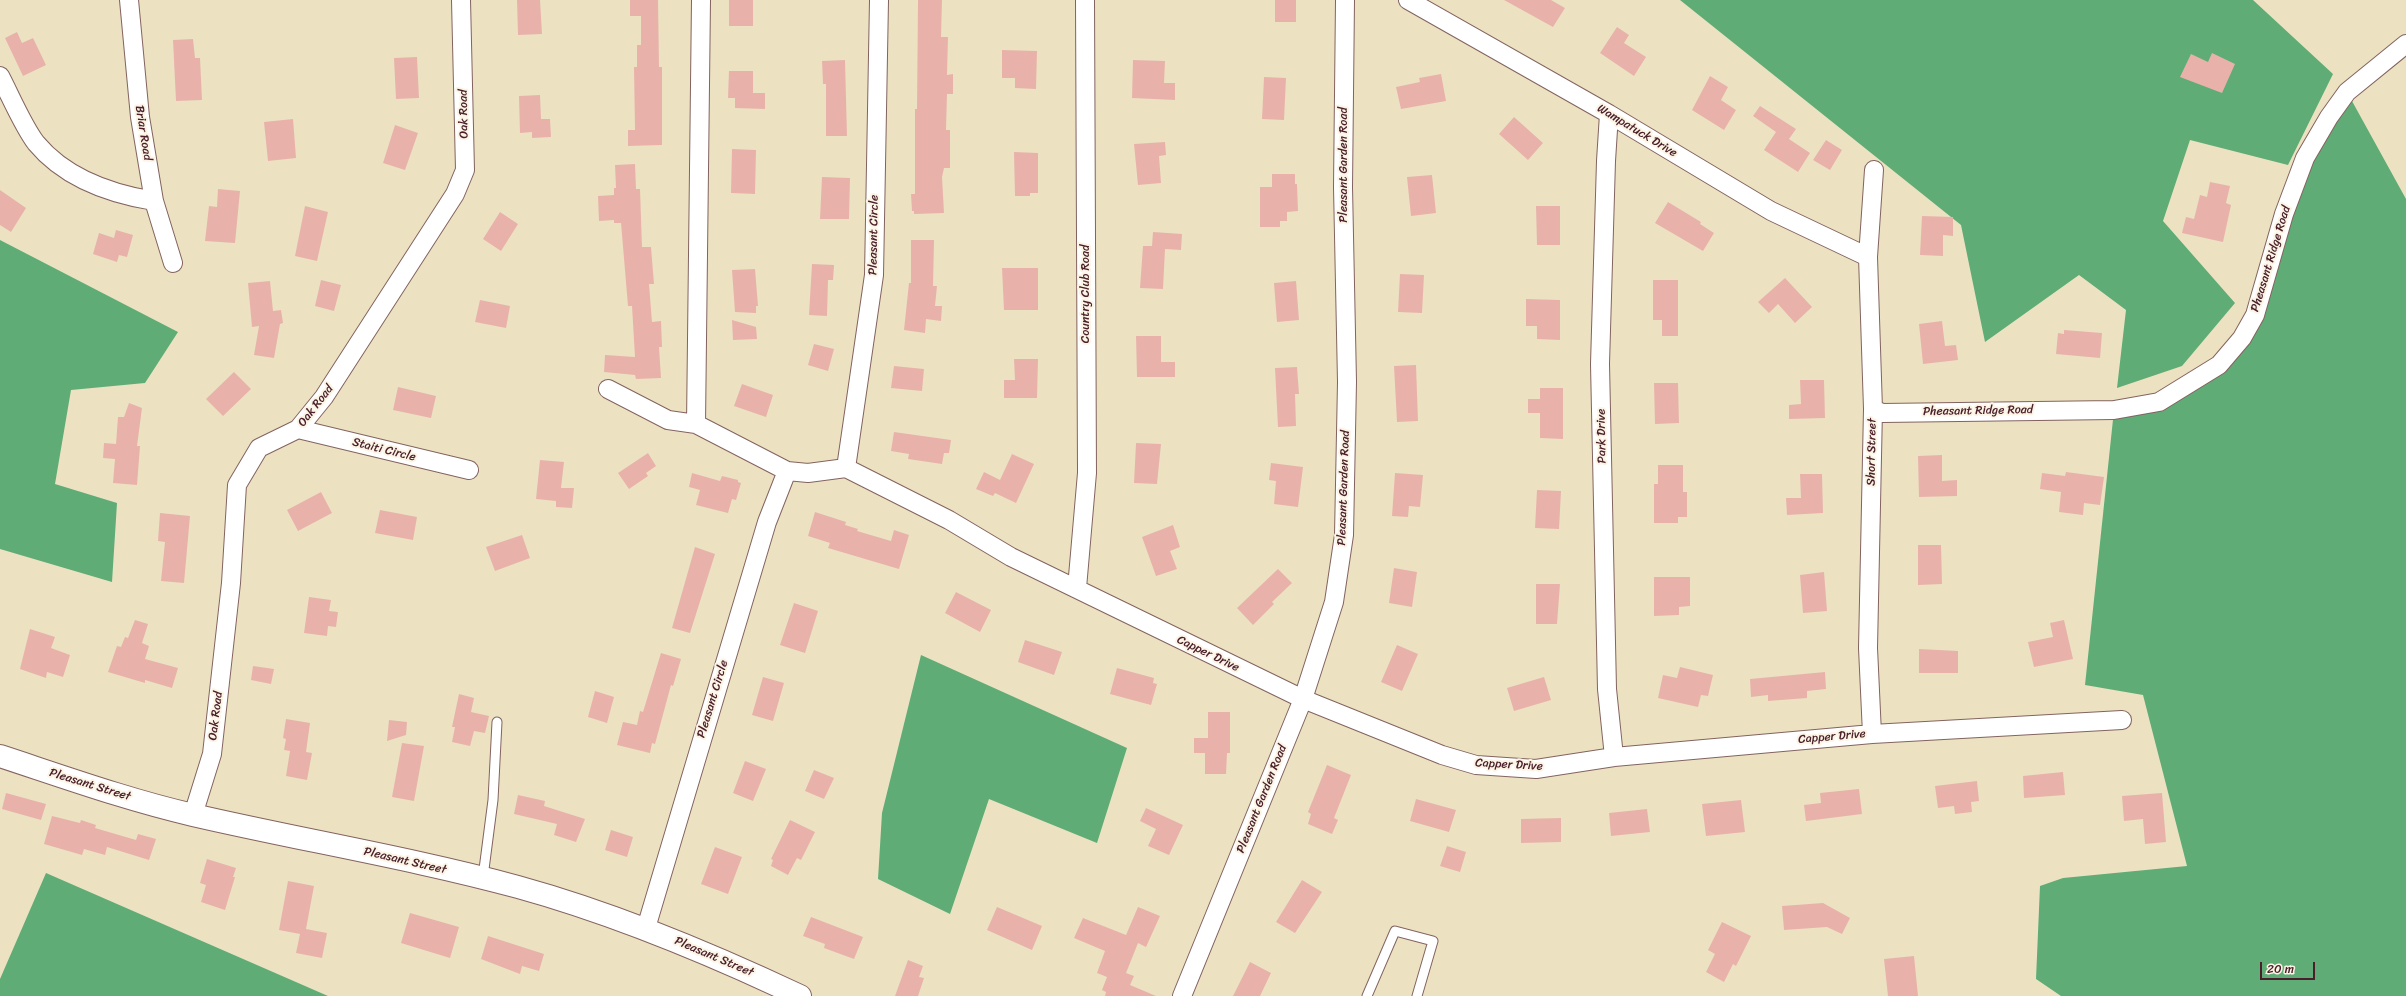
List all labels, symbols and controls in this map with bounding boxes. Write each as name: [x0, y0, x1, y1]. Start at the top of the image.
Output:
street label: Oak Road: [456, 89, 472, 139]
street label: Wampatuck Drive: [1594, 101, 1680, 161]
street label: Briar Road: [132, 104, 154, 162]
street label: Pleasant Garden Road: [1337, 107, 1351, 223]
street label: Pleasant Circle: [866, 195, 882, 275]
street label: Pheasant Ridge Road: [2248, 204, 2294, 314]
street label: Country Club Road: [1079, 245, 1093, 343]
street label: Oak Road: [295, 382, 337, 430]
street label: Pheasant Ridge Road: [1923, 403, 2033, 419]
street label: Park Drive: [1594, 408, 1610, 464]
street label: Short Street: [1864, 418, 1880, 486]
street label: Pleasant Garden Road: [1335, 430, 1353, 546]
street label: Staiti Circle: [351, 435, 417, 465]
street label: Capper Drive: [1174, 633, 1242, 675]
street label: Pleasant Circle: [694, 658, 732, 740]
street label: Oak Road: [206, 691, 226, 741]
street label: Capper Drive: [1798, 727, 1866, 747]
street label: Pleasant Garden Road: [1234, 743, 1290, 855]
street label: Capper Drive: [1475, 756, 1543, 774]
street label: Pleasant Street: [48, 766, 132, 804]
street label: Pleasant Street: [362, 845, 448, 877]
street label: Pleasant Street: [672, 934, 756, 980]
scale bar: [2262, 954, 2317, 980]
text: 20 m: [2267, 958, 2294, 980]

